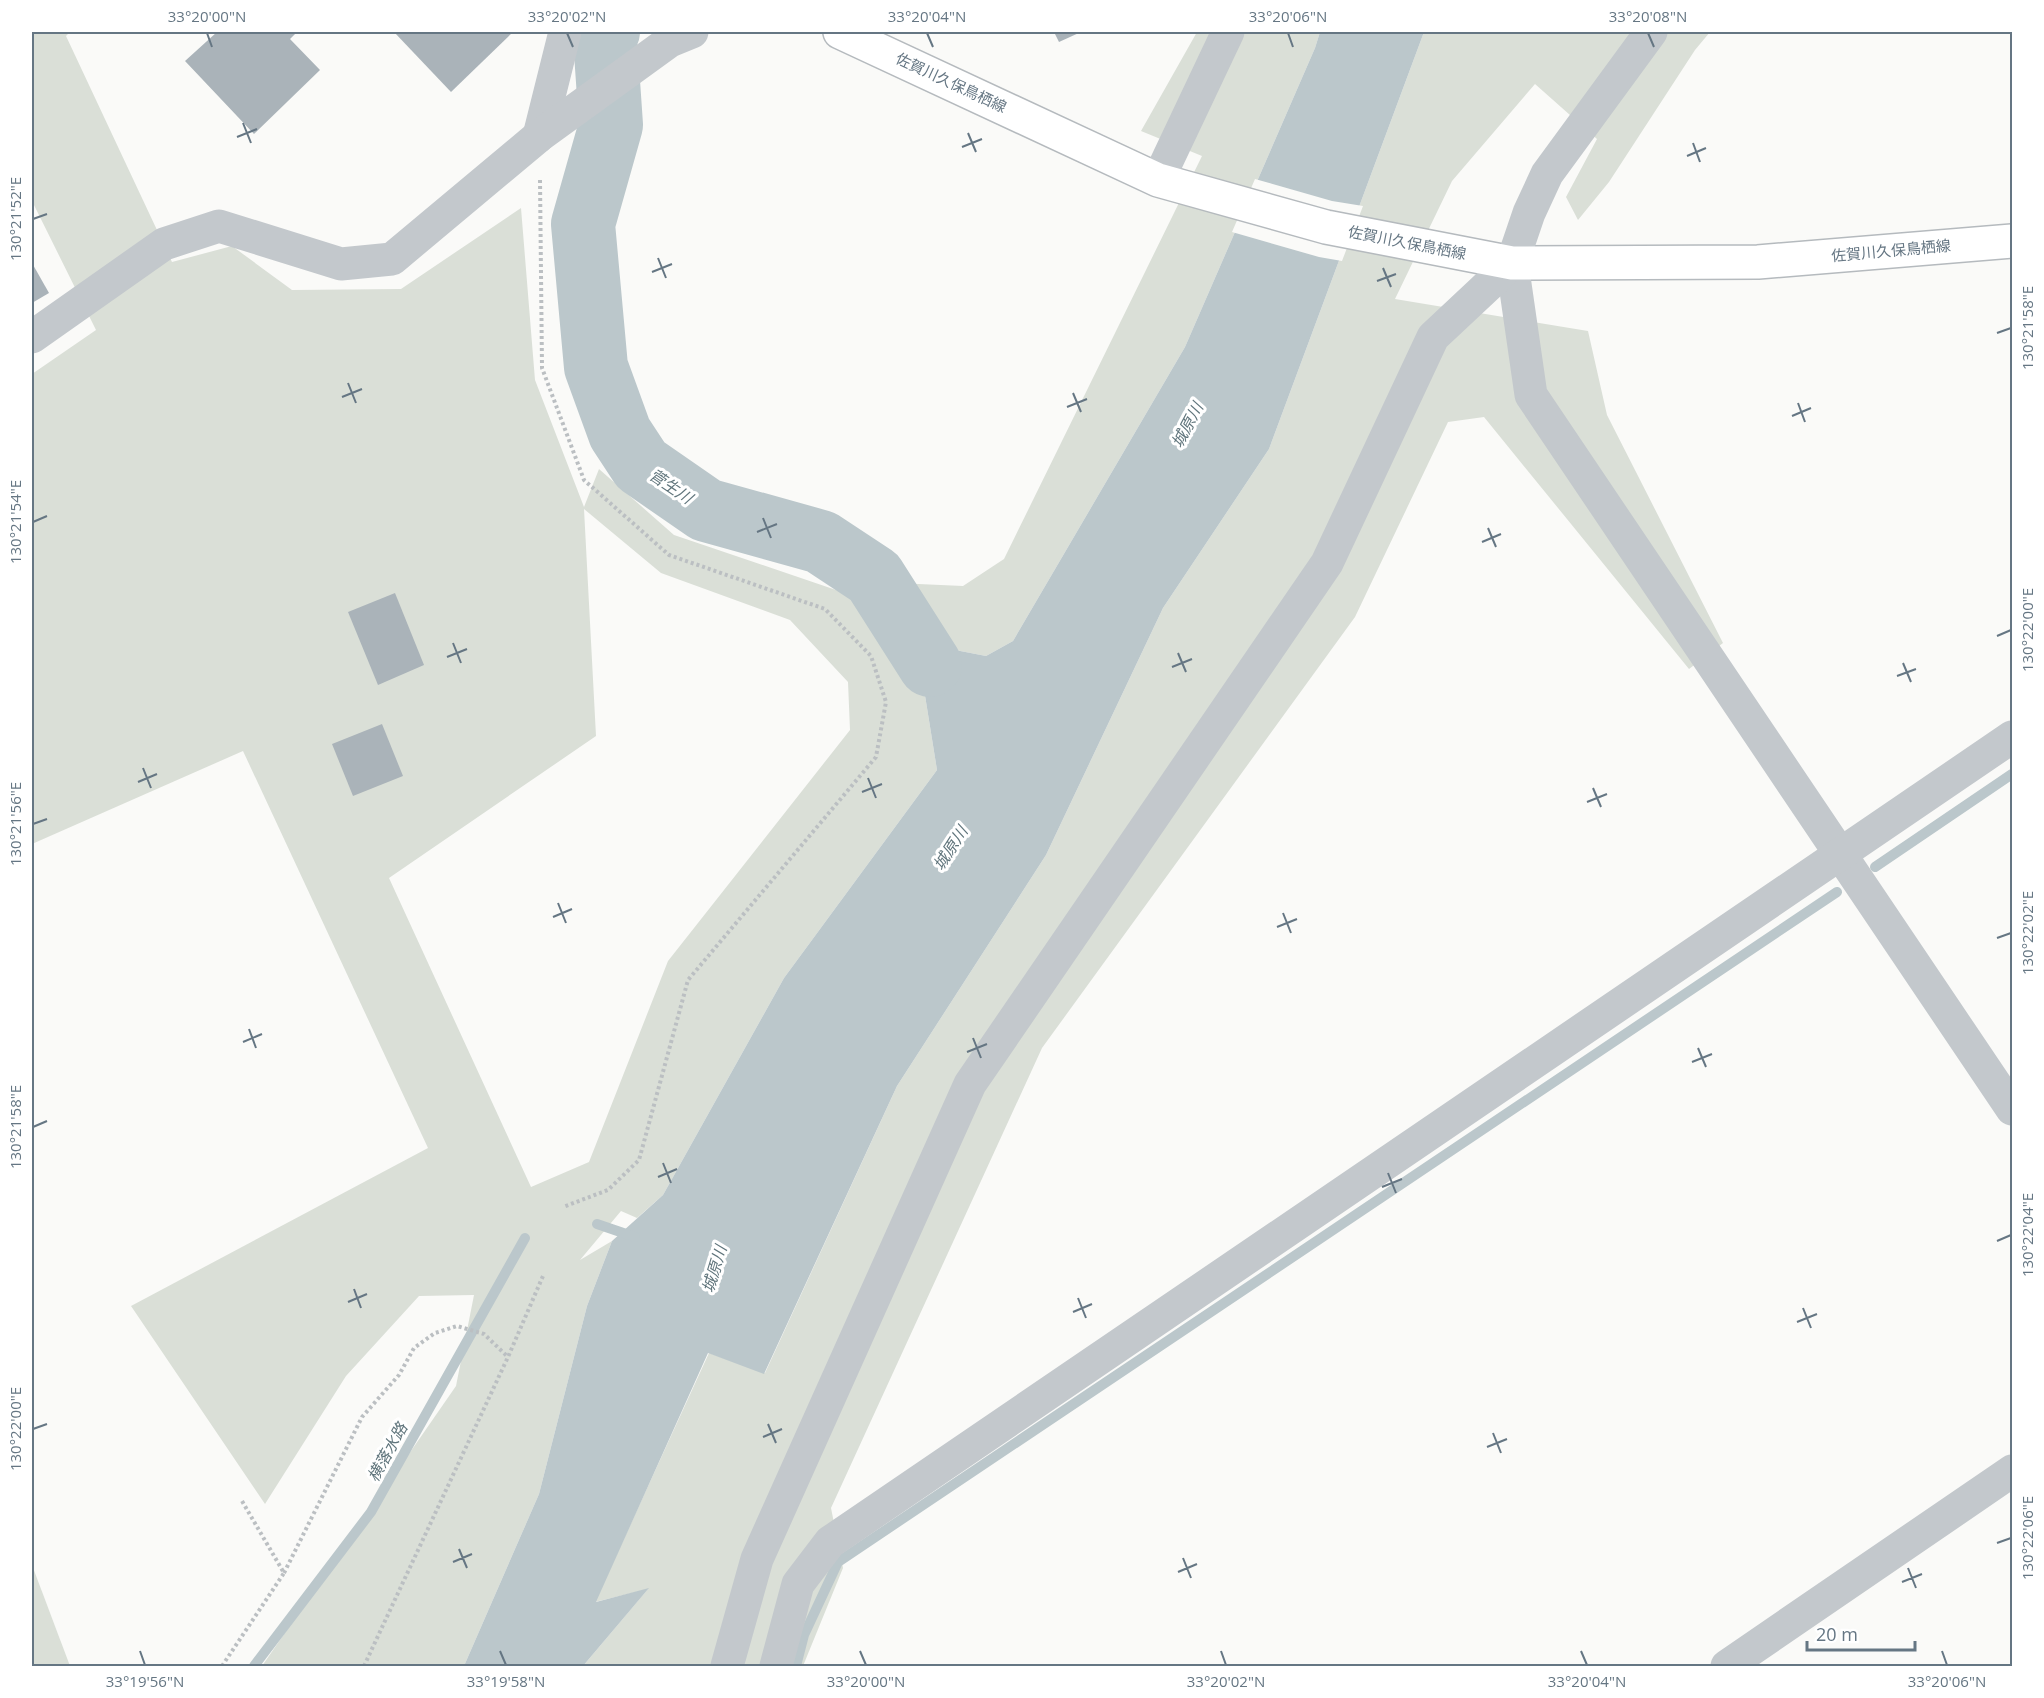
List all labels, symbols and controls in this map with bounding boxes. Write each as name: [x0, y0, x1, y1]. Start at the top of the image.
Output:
text: 33°20'00"N: [168, 6, 246, 26]
text: 33°20'02"N: [528, 6, 606, 26]
text: 33°20'04"N: [888, 6, 966, 26]
text: 33°20'06"N: [1249, 6, 1327, 26]
text: 33°20'08"N: [1609, 6, 1687, 26]
street label: 佐賀川久保鳥栖線: [893, 48, 1010, 117]
text: 130°21'52"E: [5, 177, 25, 261]
street label: 佐賀川久保鳥栖線: [1346, 221, 1468, 263]
street label: 佐賀川久保鳥栖線: [1830, 235, 1952, 265]
text: 130°21'58"E: [2017, 286, 2037, 370]
water label: 城原川: [1166, 397, 1209, 451]
water label: 菅生川: [645, 463, 699, 510]
text: 130°21'54"E: [5, 480, 25, 564]
text: 130°22'00"E: [2017, 588, 2037, 672]
text: 130°21'56"E: [5, 782, 25, 866]
water label: 城原川: [928, 820, 973, 874]
text: 130°22'02"E: [2017, 891, 2037, 975]
text: 130°21'58"E: [5, 1085, 25, 1169]
text: 130°22'04"E: [2017, 1193, 2037, 1277]
water label: 城原川: [696, 1241, 732, 1295]
text: 130°22'00"E: [5, 1387, 25, 1471]
water label: 横落水路: [362, 1417, 413, 1485]
text: 130°22'06"E: [2017, 1496, 2037, 1580]
scale bar: [1807, 1614, 1915, 1652]
text: 20 m: [1816, 1622, 1858, 1646]
text: 33°19'56"N: [106, 1671, 184, 1691]
text: 33°19'58"N: [467, 1671, 545, 1691]
text: 33°20'00"N: [827, 1671, 905, 1691]
text: 33°20'02"N: [1187, 1671, 1265, 1691]
text: 33°20'04"N: [1548, 1671, 1626, 1691]
text: 33°20'06"N: [1908, 1671, 1986, 1691]

